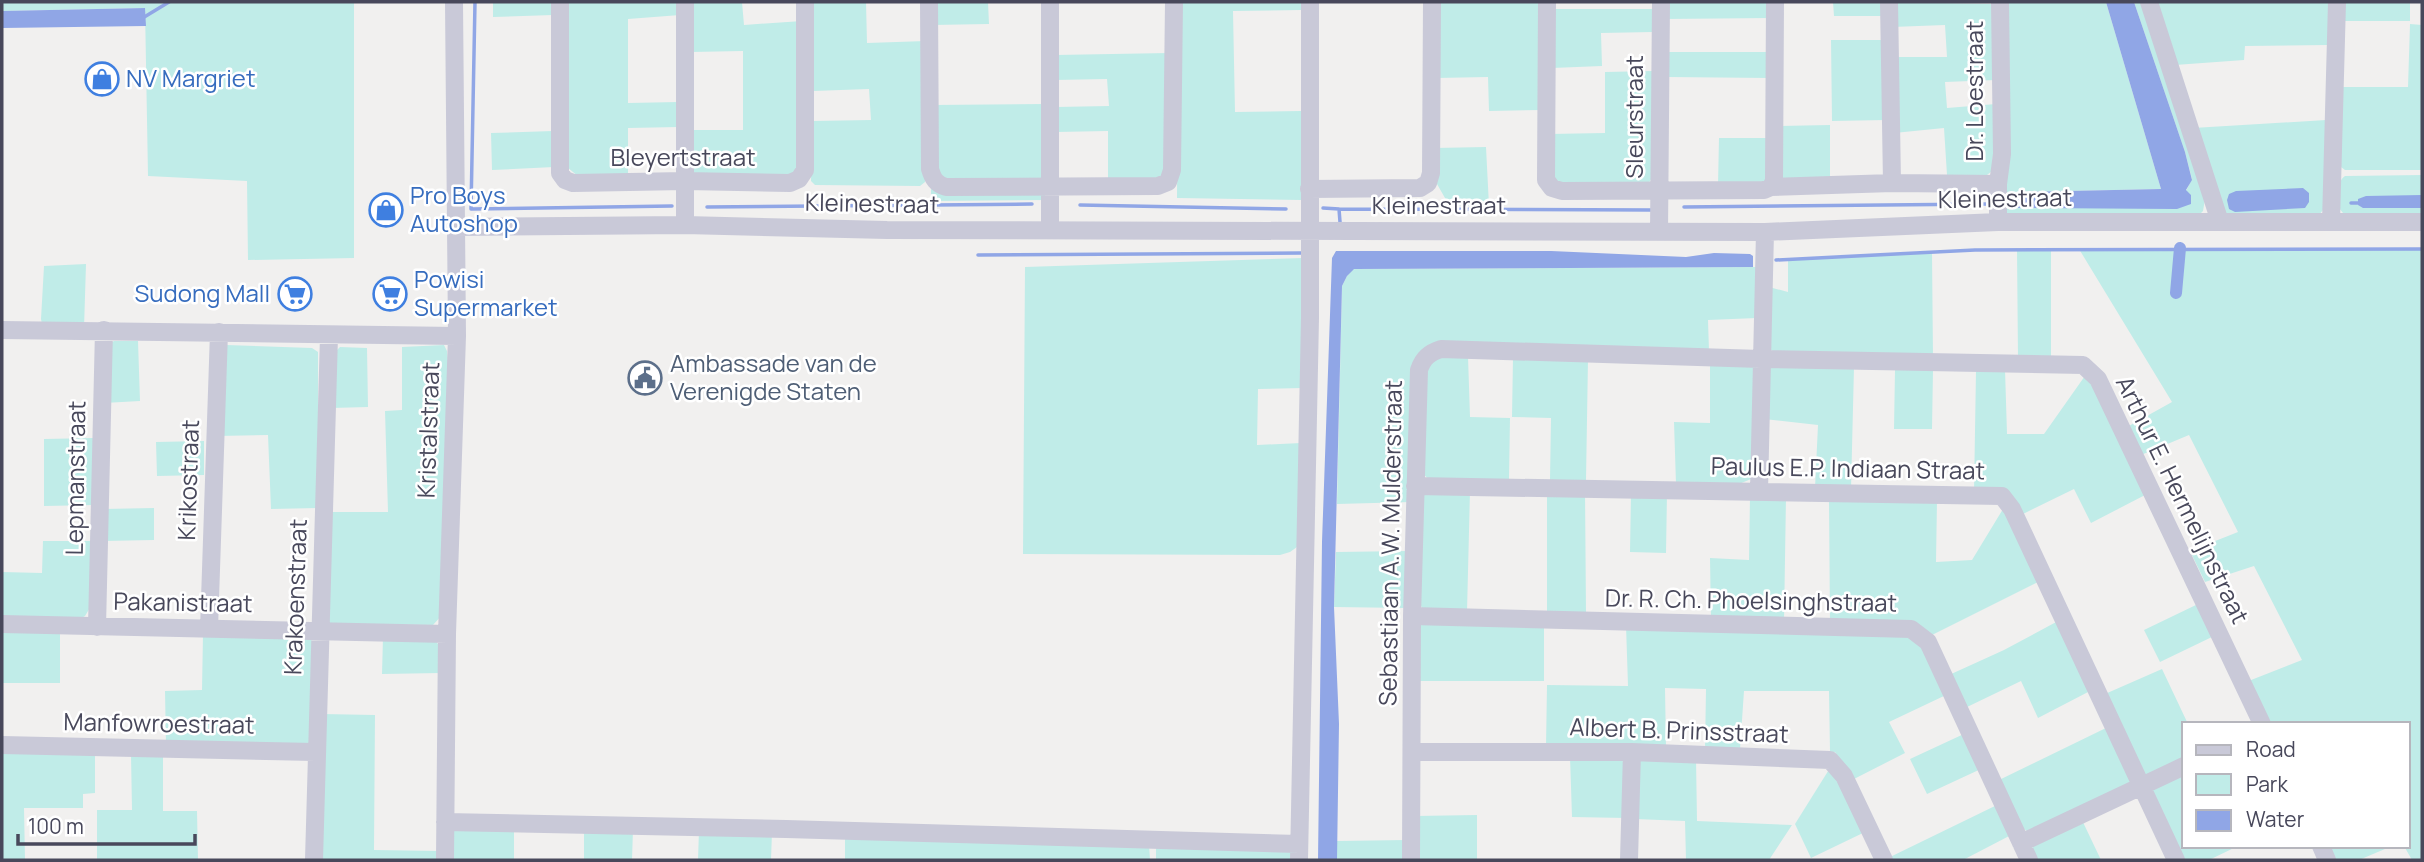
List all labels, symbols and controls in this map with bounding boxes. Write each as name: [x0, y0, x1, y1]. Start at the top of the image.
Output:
street label: Dr. Loestraat: [1957, 21, 1990, 161]
street label: Sleurstraat: [1617, 55, 1650, 179]
shop icon: NV Margriet: [83, 60, 121, 98]
place label: NV Margriet: [126, 61, 256, 94]
street label: Bleyertstraat: [610, 140, 756, 173]
place label: Pro Boys Autoshop: [410, 178, 518, 239]
street label: Kleinestraat: [1938, 180, 2072, 215]
street label: Kleinestraat: [805, 185, 939, 220]
street label: Kleinestraat: [1372, 188, 1506, 221]
shop icon: Pro Boys Autoshop: [367, 191, 405, 229]
place label: Powisi Supermarket: [414, 262, 558, 323]
supermarket icon: Sudong Mall: [276, 275, 314, 313]
supermarket icon: Powisi Supermarket: [371, 275, 409, 313]
place label: Sudong Mall: [135, 276, 270, 309]
place label: Ambassade van de Verenigde Staten: [670, 346, 877, 407]
public building icon: Ambassade van de Verenigde Staten: [626, 359, 664, 397]
street label: Kristalstraat: [409, 361, 446, 499]
street label: Arthur E. Hermelijnstraat: [2109, 370, 2258, 629]
street label: Sebastiaan A.W. Mulderstraat: [1370, 380, 1409, 706]
street label: Lepmanstraat: [57, 400, 92, 556]
street label: Krikostraat: [169, 419, 206, 541]
street label: Paulus E.P. Indiaan Straat: [1711, 449, 1985, 486]
street label: Krakoenstraat: [275, 518, 314, 676]
street label: Dr. R. Ch. Phoelsinghstraat: [1605, 580, 1897, 619]
street label: Pakanistraat: [113, 584, 253, 619]
street label: Manfowroestraat: [63, 704, 255, 741]
street label: Albert B. Prinsstraat: [1569, 709, 1789, 750]
legend: [2182, 722, 2410, 848]
text: Road: [2246, 735, 2296, 763]
text: Park: [2246, 770, 2288, 798]
scale bar: [18, 802, 194, 846]
text: Water: [2246, 805, 2305, 833]
text: 100 m: [28, 812, 84, 840]

